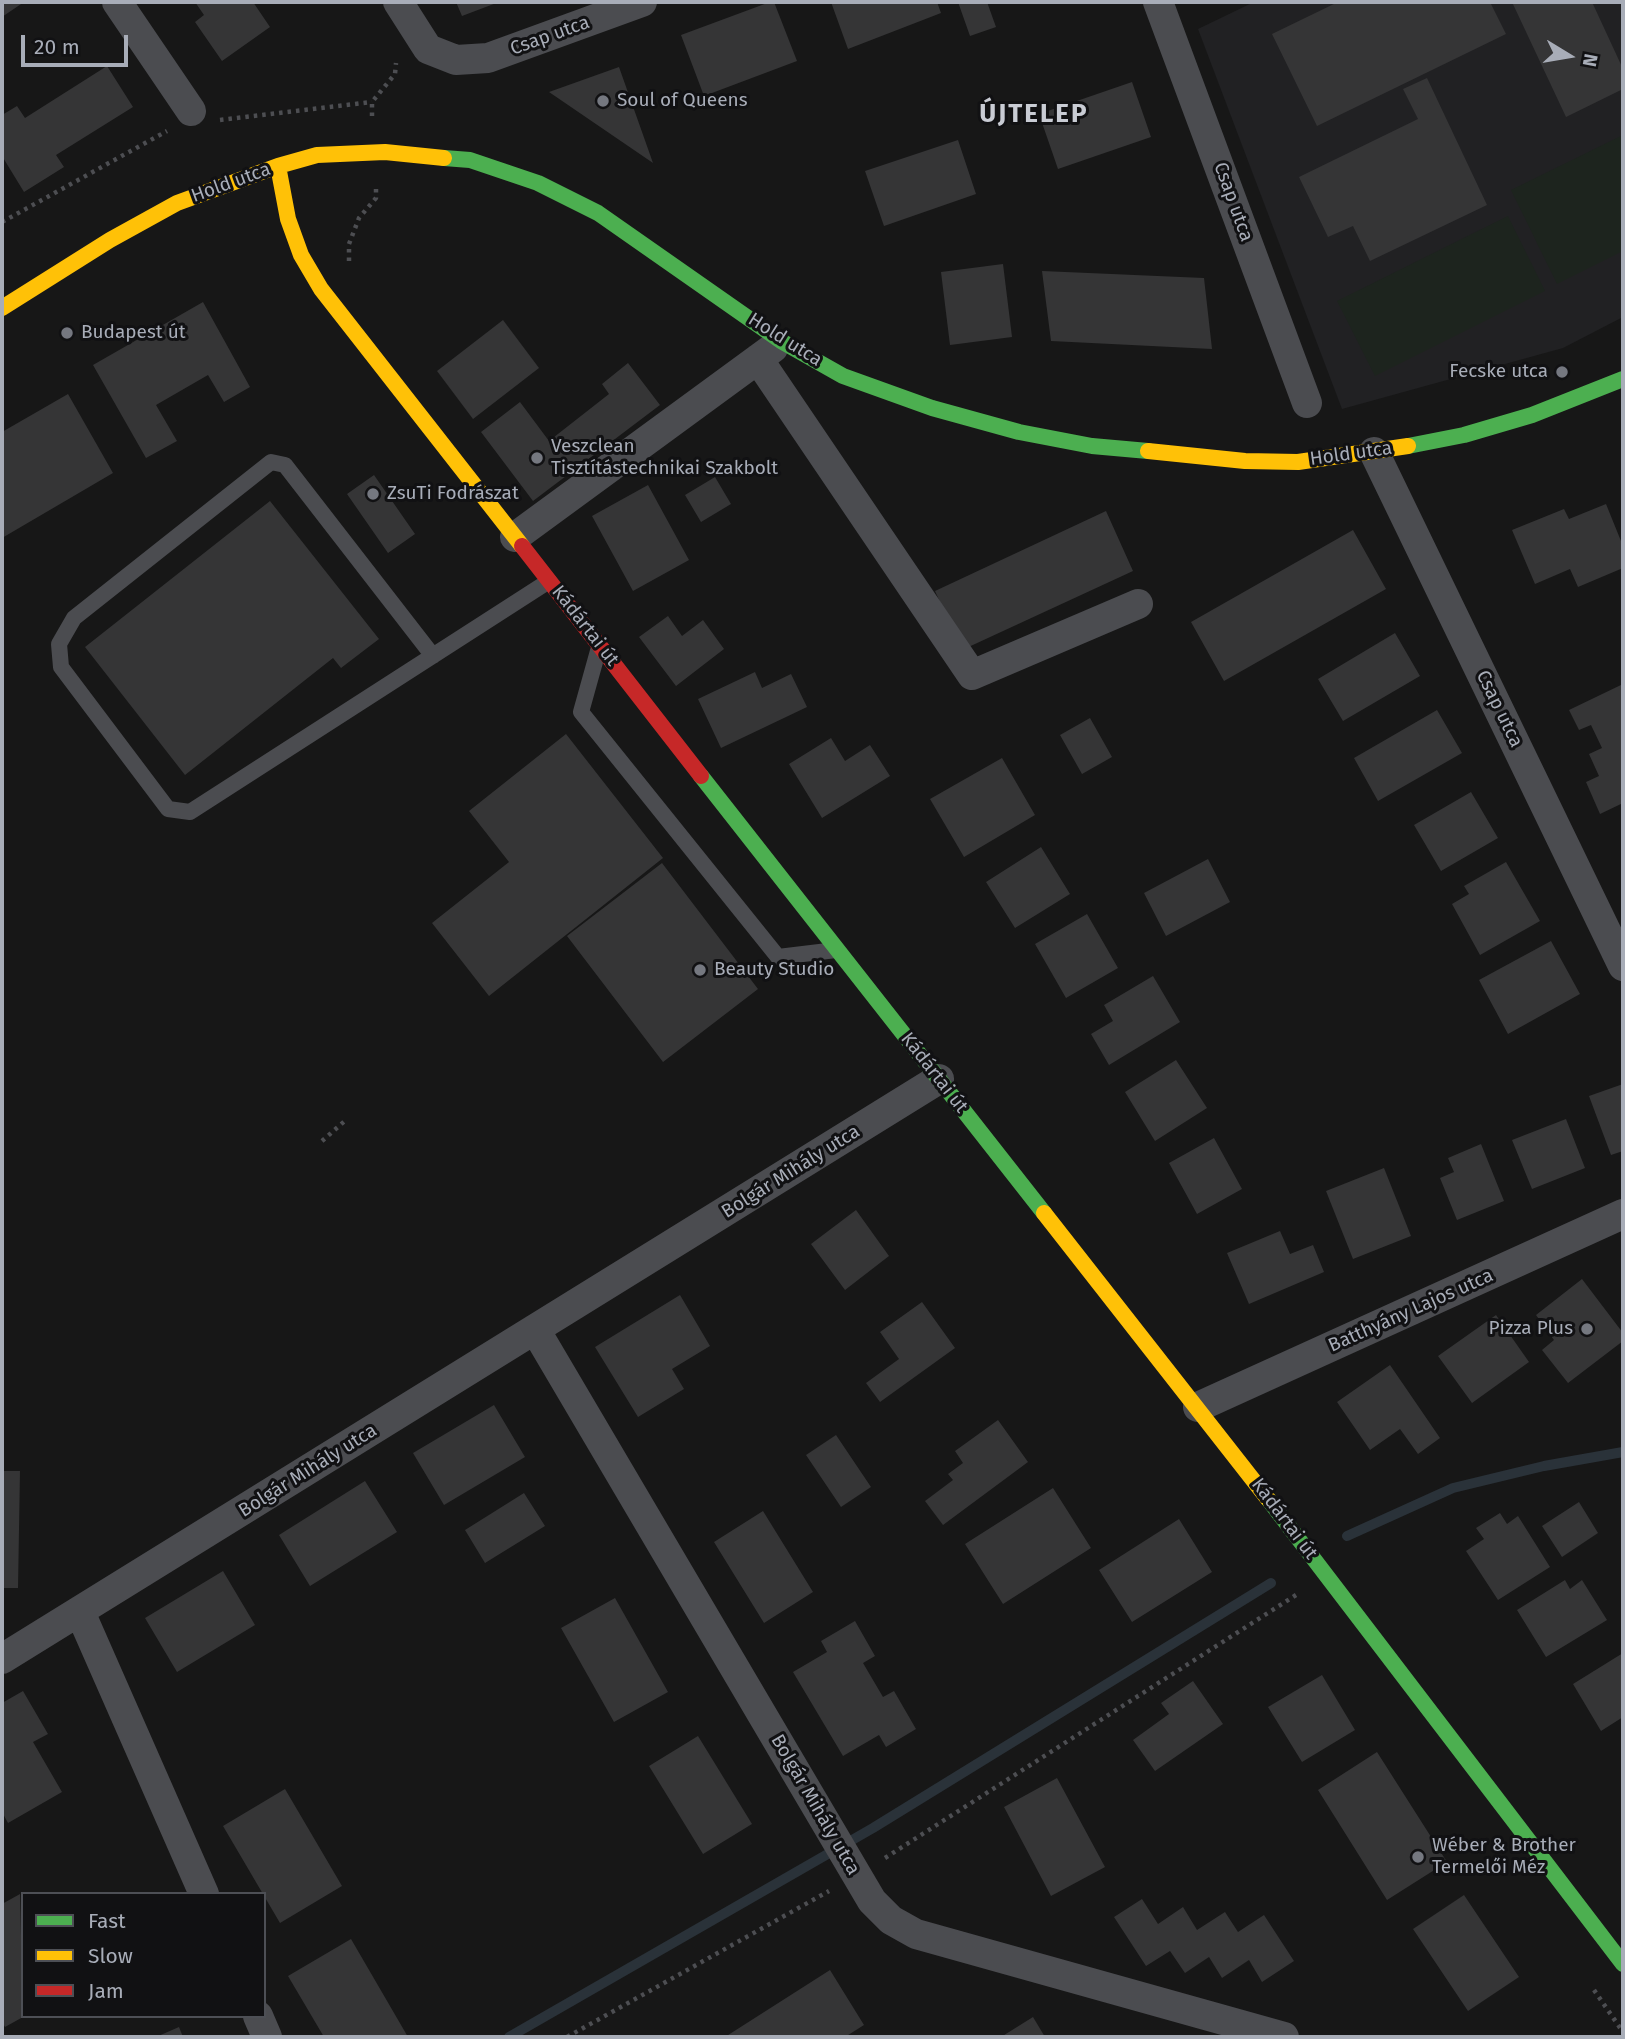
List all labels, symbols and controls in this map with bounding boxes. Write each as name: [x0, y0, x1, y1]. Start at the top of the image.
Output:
street label: Csap utca: [507, 11, 593, 61]
scale bar: [24, 21, 131, 65]
north arrow: [1534, 21, 1604, 91]
text: 20 m: [34, 34, 80, 60]
text: N: [1578, 52, 1603, 68]
place label: Soul of Queens: [617, 90, 748, 112]
marker: Soul of Queens: [595, 93, 611, 109]
district label: ÚJTELEP: [980, 99, 1088, 131]
street label: Hold utca: [188, 158, 274, 208]
street label: Csap utca: [1208, 159, 1258, 245]
street label: Hold utca: [744, 308, 826, 372]
place label: Budapest út: [81, 322, 186, 344]
marker: Budapest út: [59, 325, 75, 341]
place label: Fecske utca: [1449, 361, 1548, 383]
marker: Fecske utca: [1554, 364, 1570, 380]
place label: Veszclean Tisztítástechnikai Szakbolt: [551, 436, 778, 480]
street label: Hold utca: [1308, 437, 1394, 471]
marker: Veszclean Tisztítástechnikai Szakbolt: [529, 450, 545, 466]
place label: ZsuTi Fodrászat: [387, 483, 519, 505]
marker: ZsuTi Fodrászat: [365, 486, 381, 502]
street label: Kádártai út: [547, 581, 623, 671]
street label: Csap utca: [1471, 667, 1527, 751]
place label: Beauty Studio: [714, 959, 834, 981]
marker: Beauty Studio: [692, 962, 708, 978]
street label: Kádártai út: [896, 1028, 972, 1118]
street label: Bolgár Mihály utca: [718, 1120, 864, 1224]
street label: Batthyány Lajos utca: [1325, 1264, 1497, 1358]
place label: Pizza Plus: [1489, 1318, 1573, 1340]
marker: Pizza Plus: [1579, 1321, 1595, 1337]
street label: Bolgár Mihály utca: [235, 1419, 381, 1523]
street label: Kádártai út: [1246, 1474, 1322, 1564]
street label: Bolgár Mihály utca: [766, 1731, 864, 1879]
place label: Wéber & Brother Termelői Méz: [1432, 1835, 1576, 1879]
marker: Wéber & Brother Termelői Méz: [1410, 1849, 1426, 1865]
legend: [21, 1892, 266, 2018]
text: Fast: [88, 1908, 126, 1934]
text: Slow: [88, 1943, 133, 1969]
text: Jam: [88, 1978, 124, 2004]

